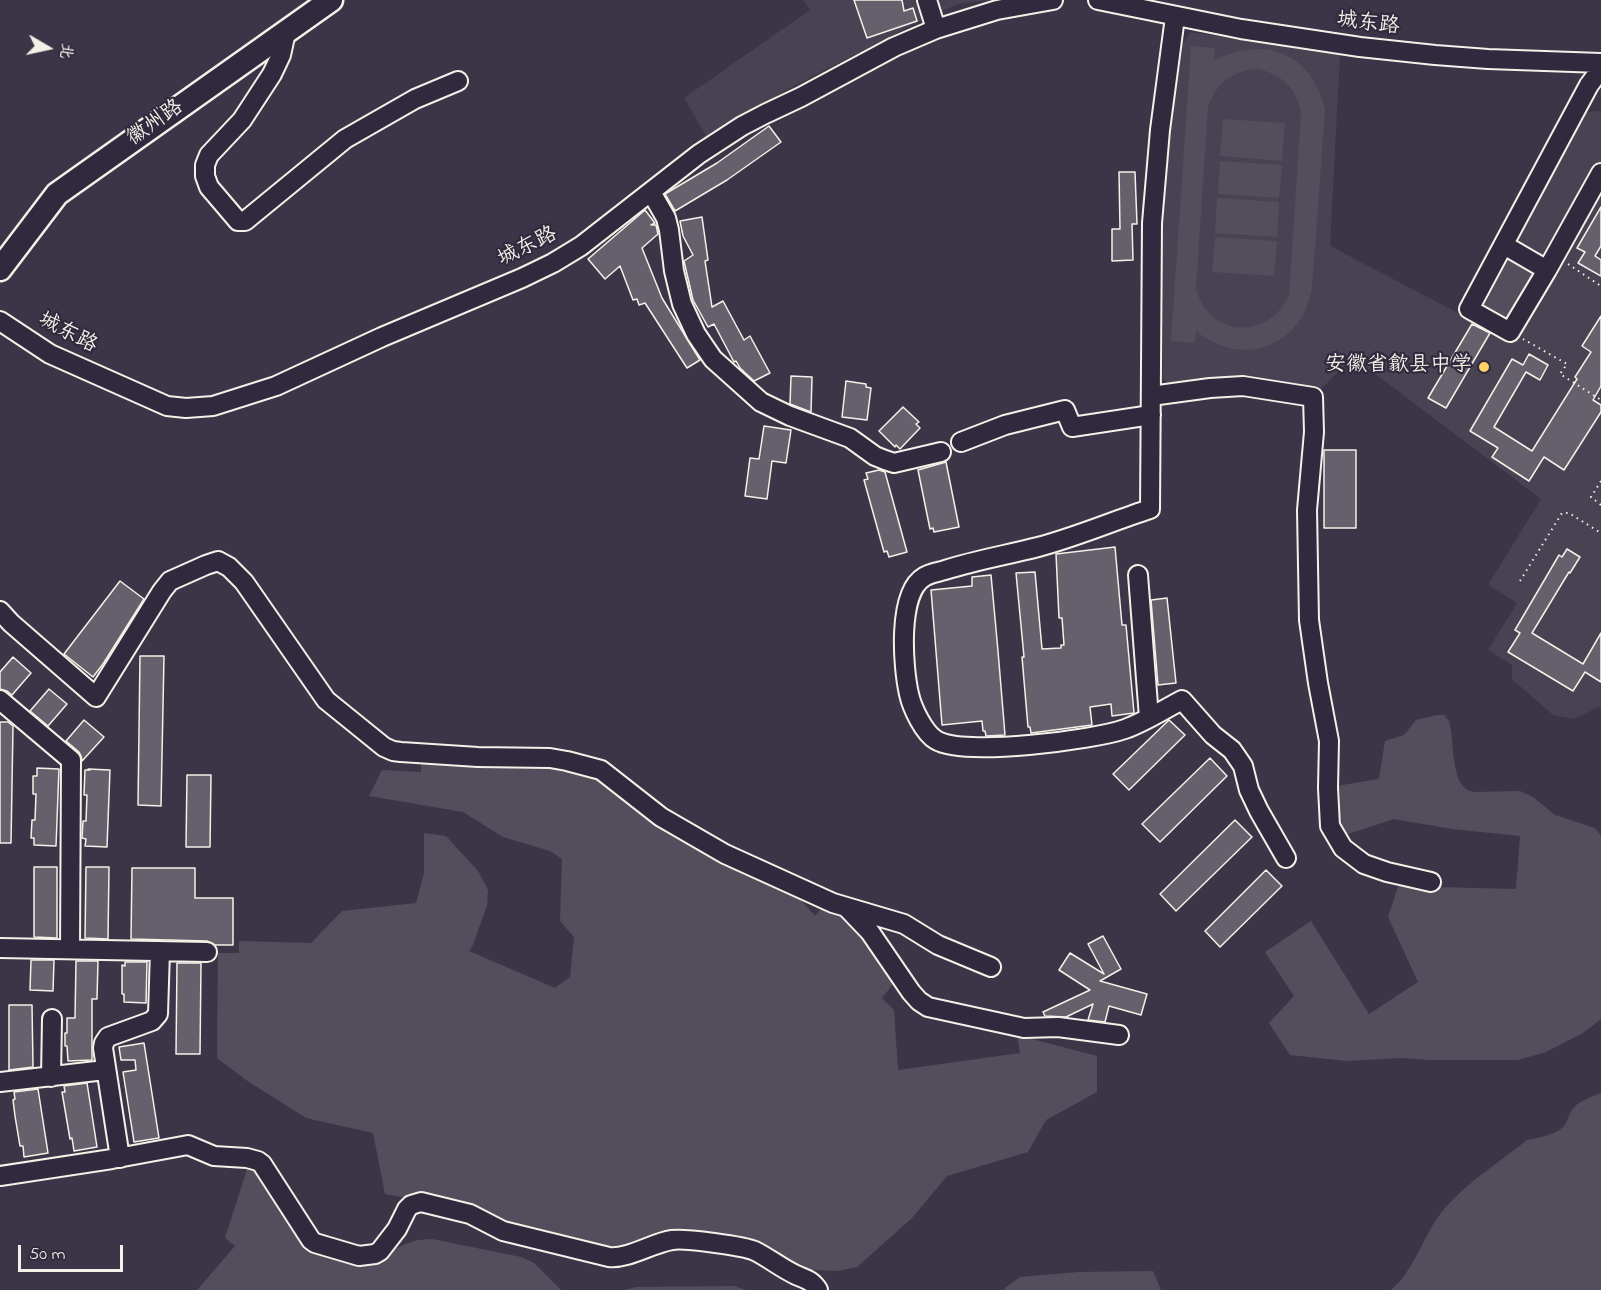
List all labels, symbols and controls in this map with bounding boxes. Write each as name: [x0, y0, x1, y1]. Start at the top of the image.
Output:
street label: 城东路: [1335, 9, 1401, 41]
north arrow: [18, 18, 78, 78]
text: 北: [53, 41, 79, 61]
street label: 徽州路: [123, 96, 189, 152]
street label: 城东路: [494, 223, 562, 273]
street label: 城东路: [33, 308, 101, 360]
place label: 安徽省歙县中学: [1325, 354, 1472, 380]
marker: 安徽省歙县中学: [1477, 360, 1491, 374]
scale bar: [21, 1233, 126, 1271]
text: 50 m: [29, 1242, 66, 1268]

